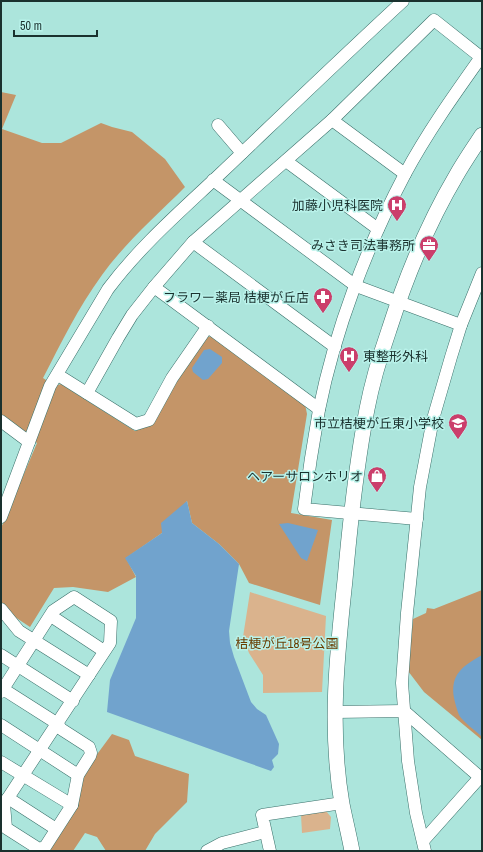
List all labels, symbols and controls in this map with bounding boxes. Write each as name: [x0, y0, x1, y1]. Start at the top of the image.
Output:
scale bar: [14, 12, 97, 38]
text: 50 m: [20, 18, 42, 34]
hospital icon: 加藤小児科医院: [386, 194, 408, 222]
place label: 加藤小児科医院: [292, 197, 383, 214]
office icon: みさき司法事務所: [418, 234, 440, 262]
place label: みさき司法事務所: [311, 237, 415, 254]
pharmacy icon: フラワー薬局 桔梗が丘店: [312, 286, 334, 314]
place label: フラワー薬局 桔梗が丘店: [163, 289, 309, 306]
hospital icon: 東整形外科: [338, 345, 360, 373]
place label: 東整形外科: [363, 348, 428, 365]
school or university icon: 市立桔梗が丘東小学校: [447, 412, 469, 440]
place label: 市立桔梗が丘東小学校: [314, 415, 444, 432]
shop icon: ヘアーサロンホリオ: [366, 465, 388, 493]
place label: ヘアーサロンホリオ: [247, 468, 363, 485]
park label: 桔梗が丘18号公園: [236, 635, 338, 652]

